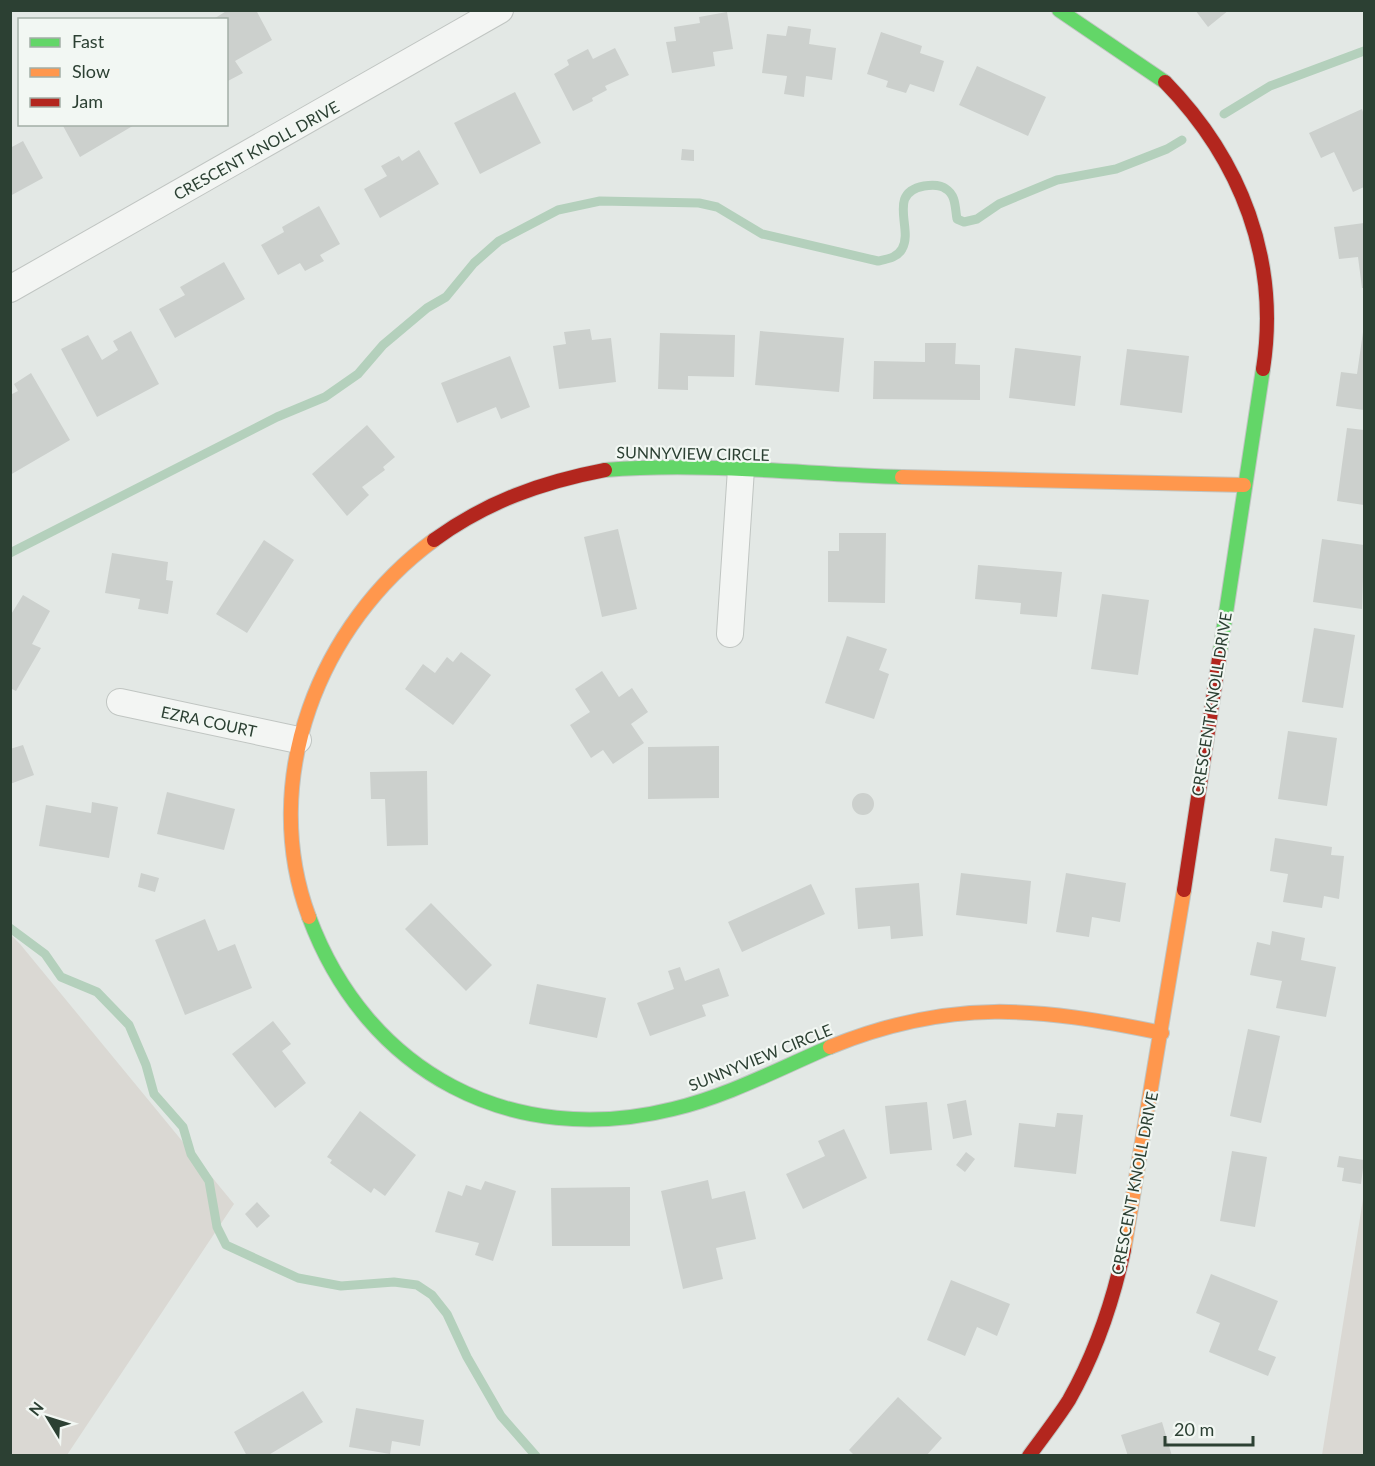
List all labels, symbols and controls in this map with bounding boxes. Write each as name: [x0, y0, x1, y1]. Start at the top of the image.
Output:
legend: [18, 18, 228, 126]
text: Fast: [72, 30, 105, 52]
text: Slow: [72, 60, 110, 82]
text: Jam: [72, 90, 103, 112]
street label: CRESCENT KNOLL DRIVE: [170, 97, 342, 203]
street label: SUNNYVIEW CIRCLE: [616, 442, 770, 464]
street label: CRESCENT KNOLL DRIVE: [1187, 611, 1235, 797]
street label: EZRA COURT: [159, 702, 259, 741]
street label: SUNNYVIEW CIRCLE: [685, 1020, 835, 1094]
street label: CRESCENT KNOLL DRIVE: [1107, 1090, 1161, 1276]
north arrow: [18, 1388, 78, 1448]
text: N: [25, 1398, 47, 1419]
scale bar: [1165, 1409, 1254, 1447]
text: 20 m: [1174, 1418, 1214, 1440]

